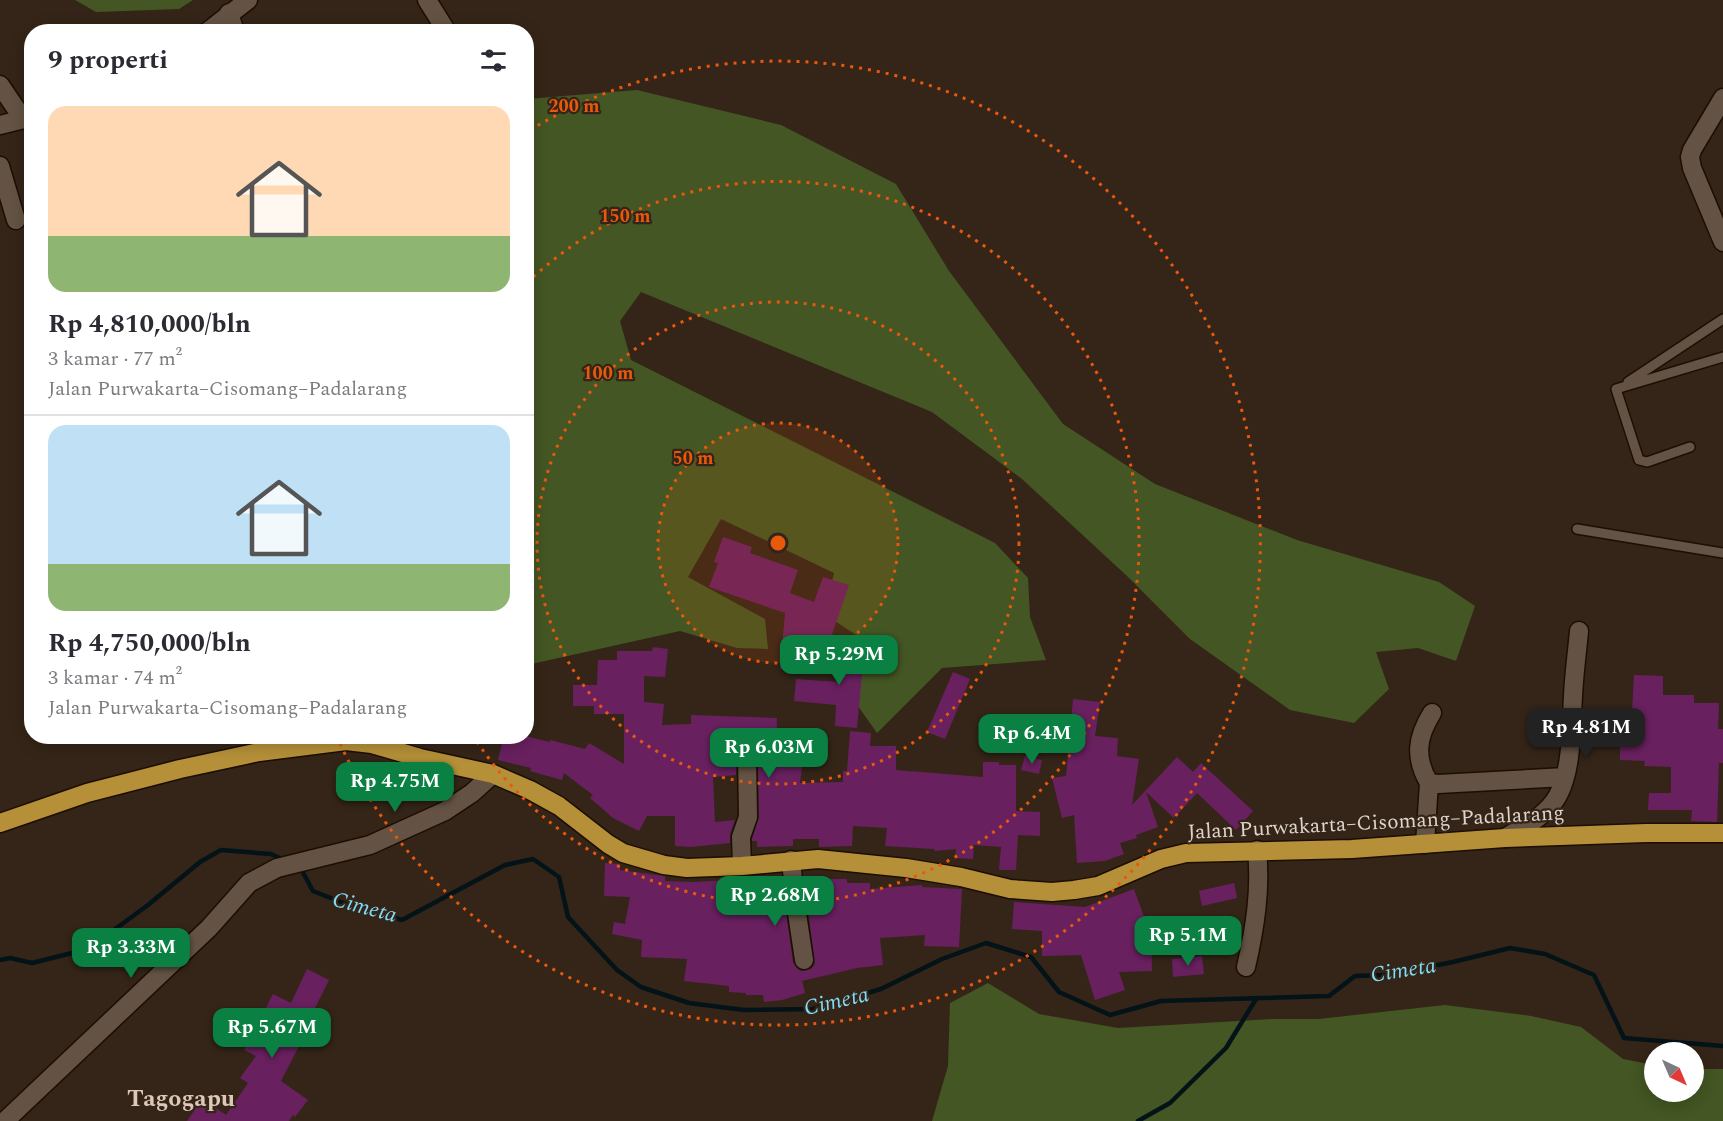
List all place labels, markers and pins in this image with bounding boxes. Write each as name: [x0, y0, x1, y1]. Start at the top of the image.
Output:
centre of rings: [768, 533, 788, 553]
pin: Rp 5.29M: [777, 635, 901, 686]
pin: Rp 4.81M: [1524, 708, 1648, 759]
pin: Rp 6.4M: [977, 714, 1087, 765]
pin: Rp 6.03M: [707, 728, 831, 779]
pin: Rp 4.75M: [333, 762, 457, 813]
pin: Rp 2.68M: [713, 876, 837, 927]
pin: Rp 5.1M: [1133, 916, 1243, 967]
pin: Rp 3.33M: [69, 928, 193, 979]
pin: Rp 5.67M: [210, 1008, 334, 1059]

